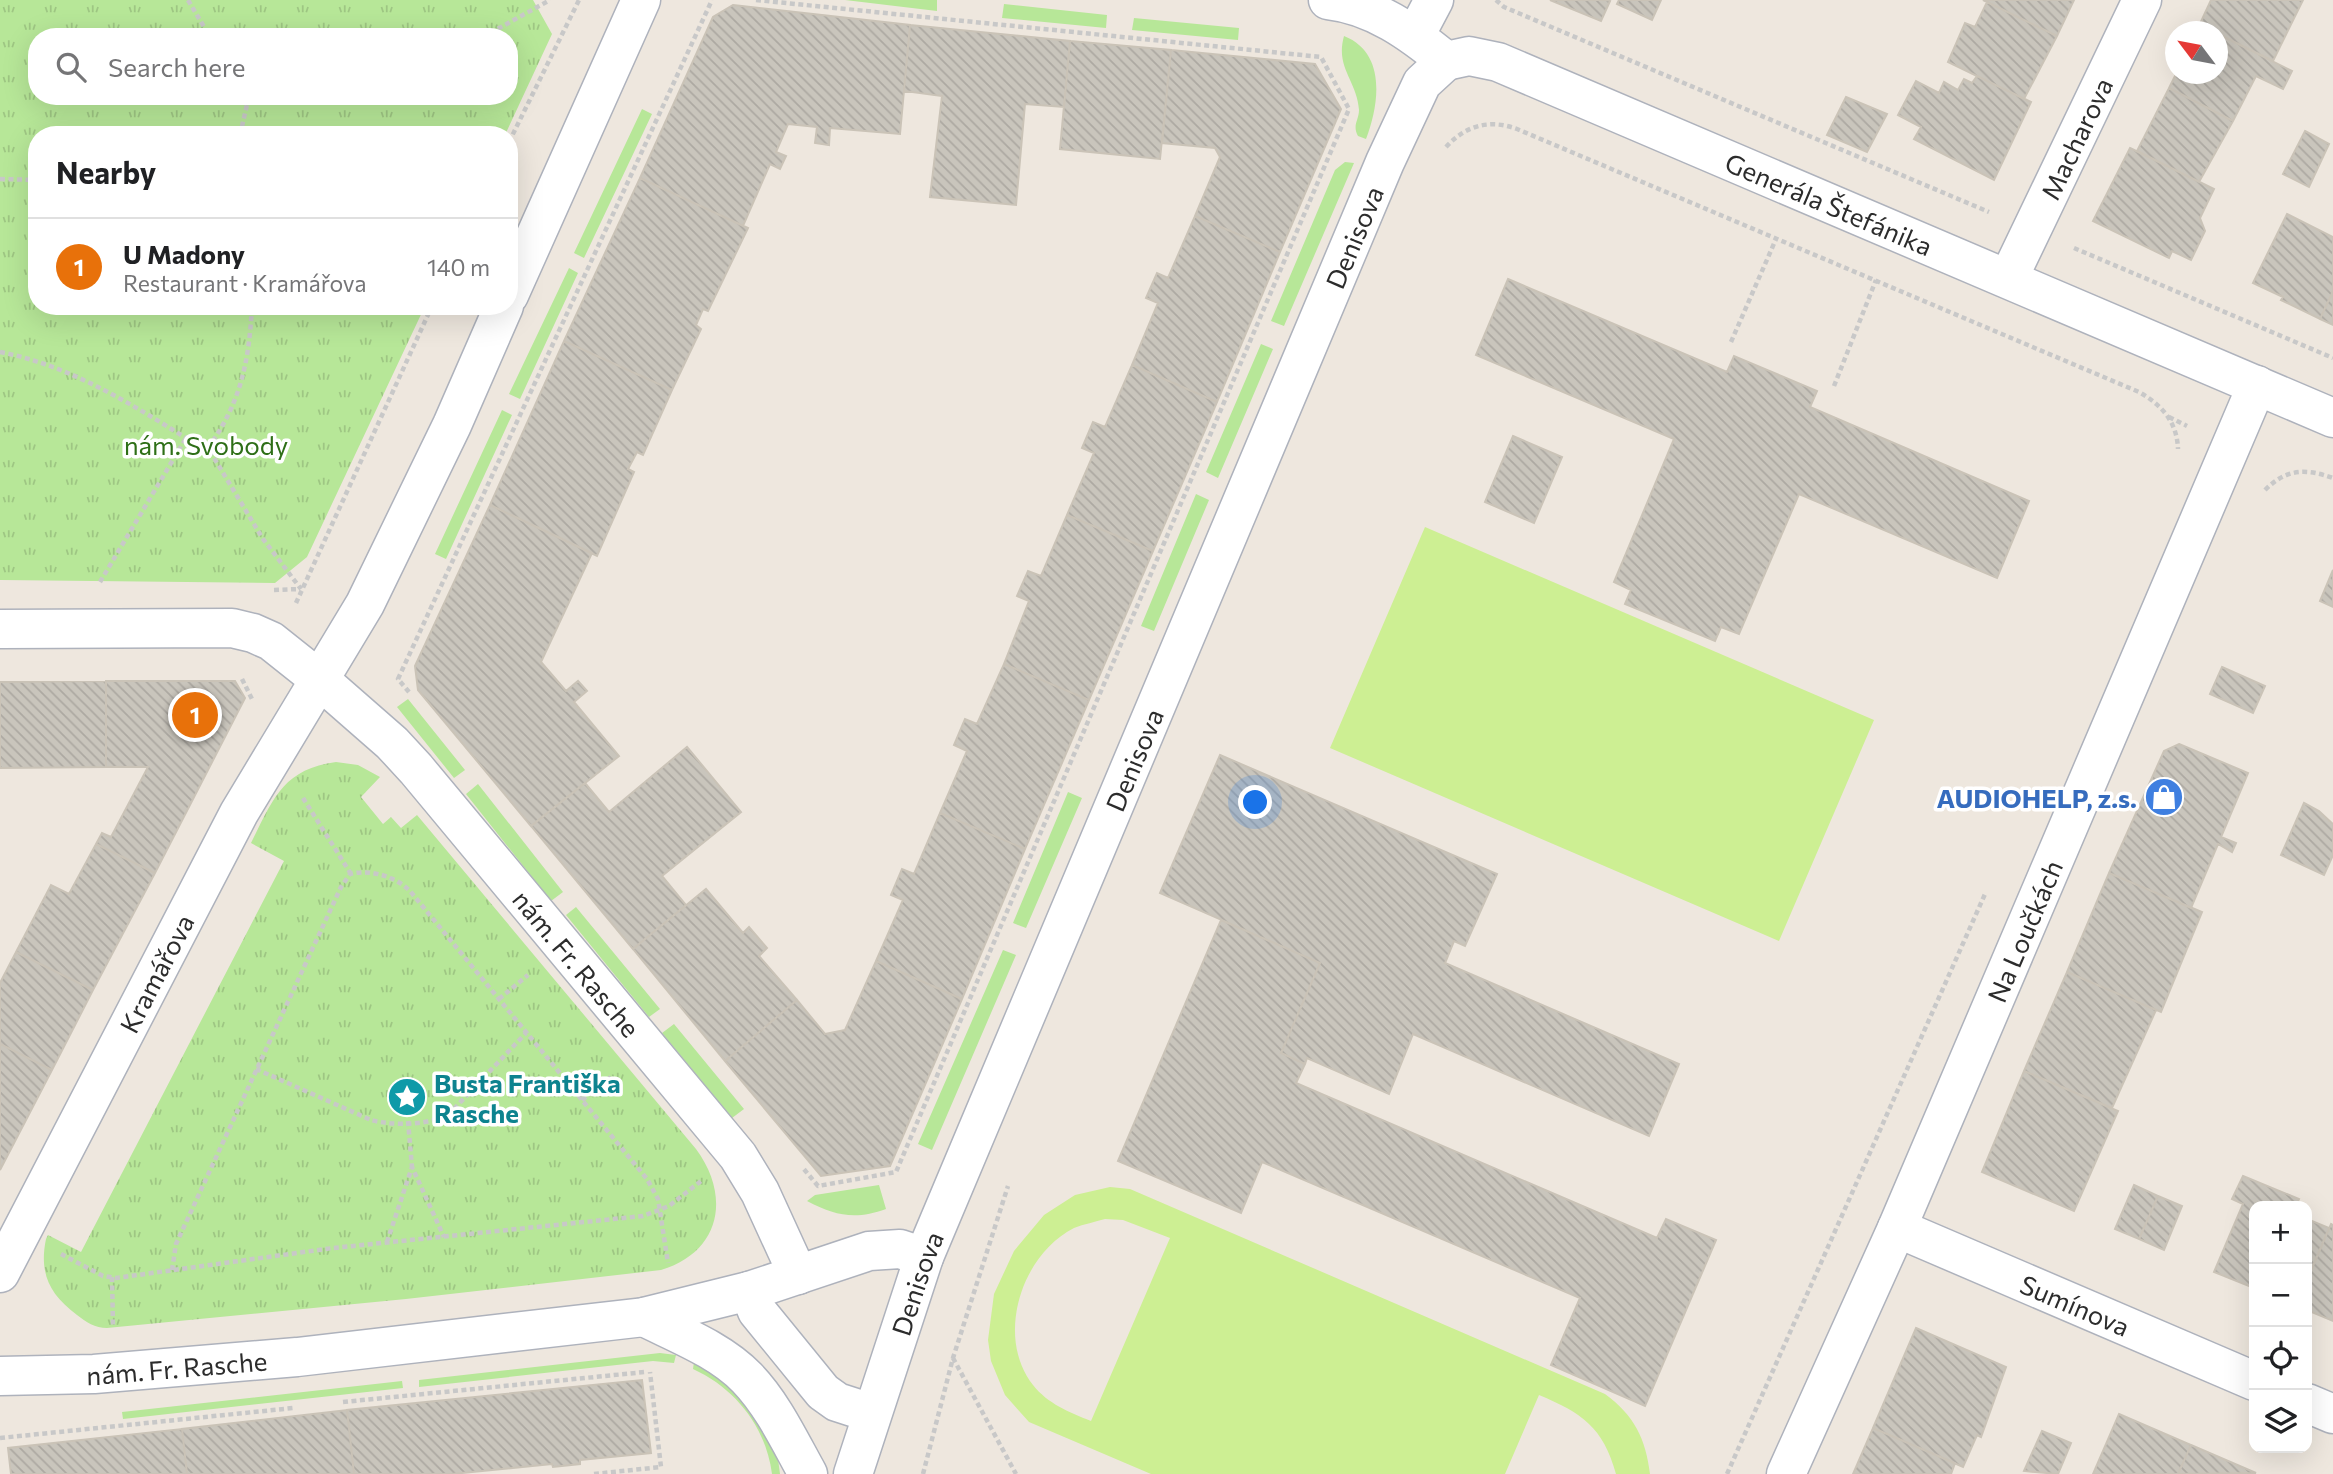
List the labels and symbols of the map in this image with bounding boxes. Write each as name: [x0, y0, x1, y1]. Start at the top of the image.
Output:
north arrow: [2165, 21, 2228, 84]
street label: Macharova: [2033, 72, 2118, 204]
street label: Generála Štefánika: [1721, 145, 1937, 261]
street label: Denisova: [1318, 181, 1389, 293]
park label: nám. Svobody: [124, 429, 288, 460]
pin: 1: [172, 689, 218, 741]
street label: Denisova: [1098, 704, 1169, 815]
shop icon: AUDIOHELP, z.s.: [2143, 776, 2185, 818]
place label: AUDIOHELP, z.s.: [1937, 782, 2137, 813]
your location: [1238, 785, 1272, 819]
street label: Na Loučkách: [1980, 855, 2068, 1007]
street label: nám. Fr. Rasche: [507, 883, 647, 1042]
street label: Kramářova: [112, 909, 199, 1037]
place label: Busta Františka Rasche: [434, 1067, 621, 1128]
place icon: Busta Františka Rasche: [386, 1076, 428, 1118]
street label: Denisova: [884, 1226, 949, 1339]
street label: Sumínova: [2016, 1267, 2135, 1341]
street label: nám. Fr. Rasche: [86, 1344, 268, 1390]

